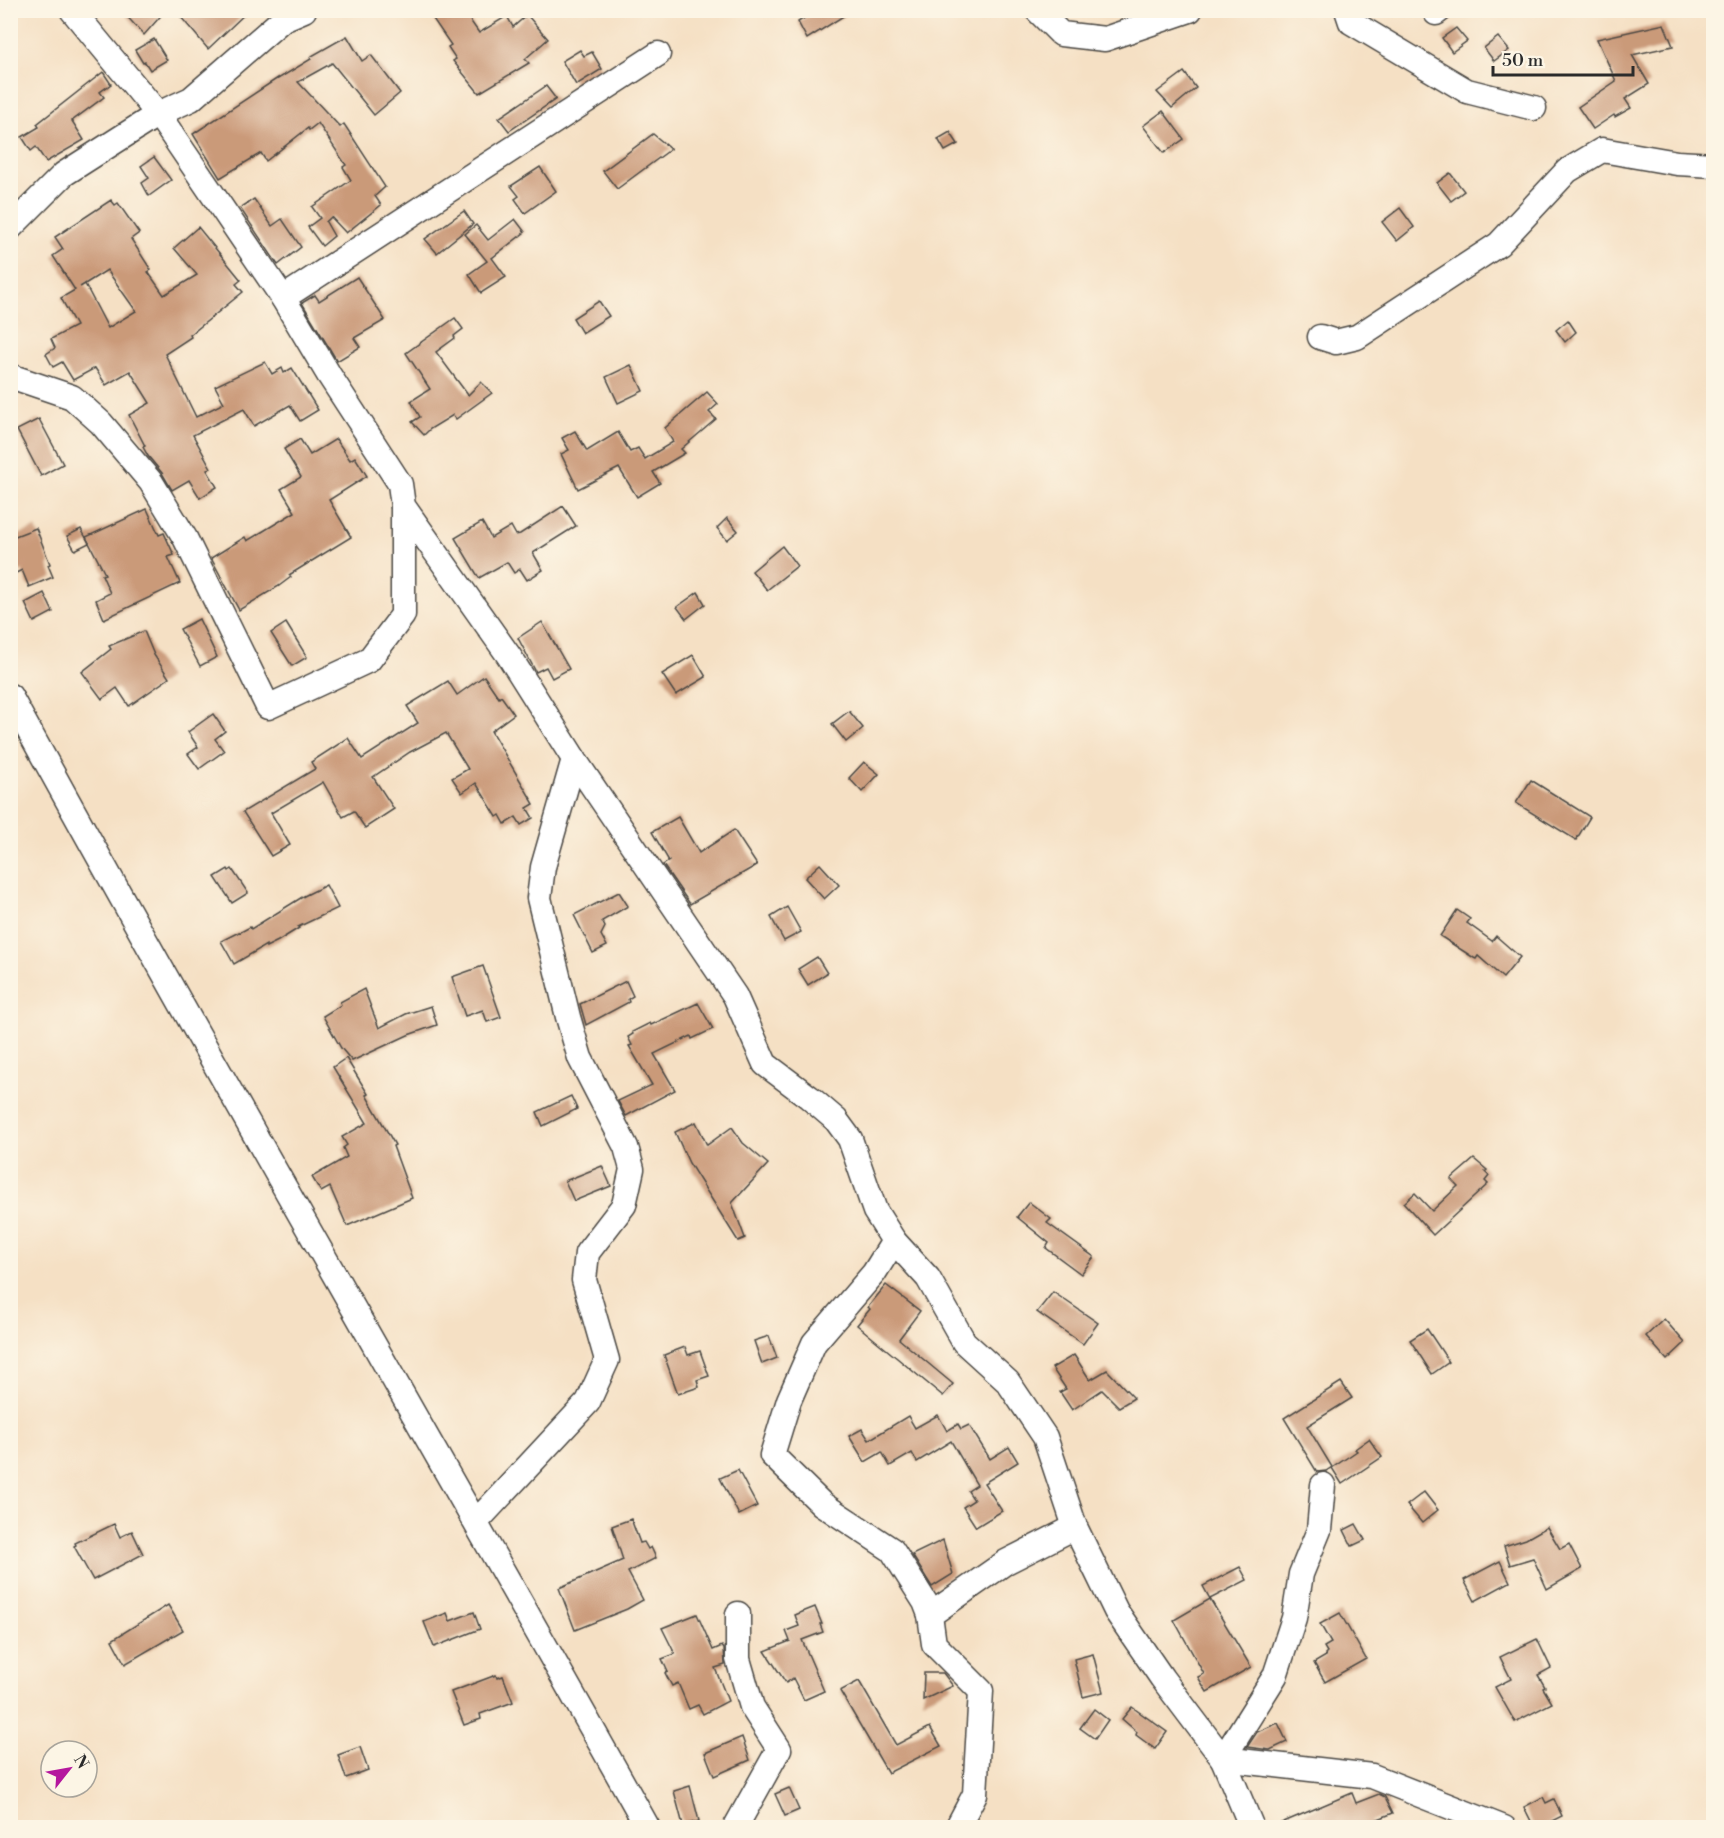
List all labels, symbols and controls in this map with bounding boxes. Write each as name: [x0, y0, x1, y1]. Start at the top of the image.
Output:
scale bar: [1493, 39, 1632, 77]
text: 50 m: [1502, 49, 1544, 72]
north arrow: [39, 1739, 99, 1799]
text: N: [69, 1751, 93, 1773]

